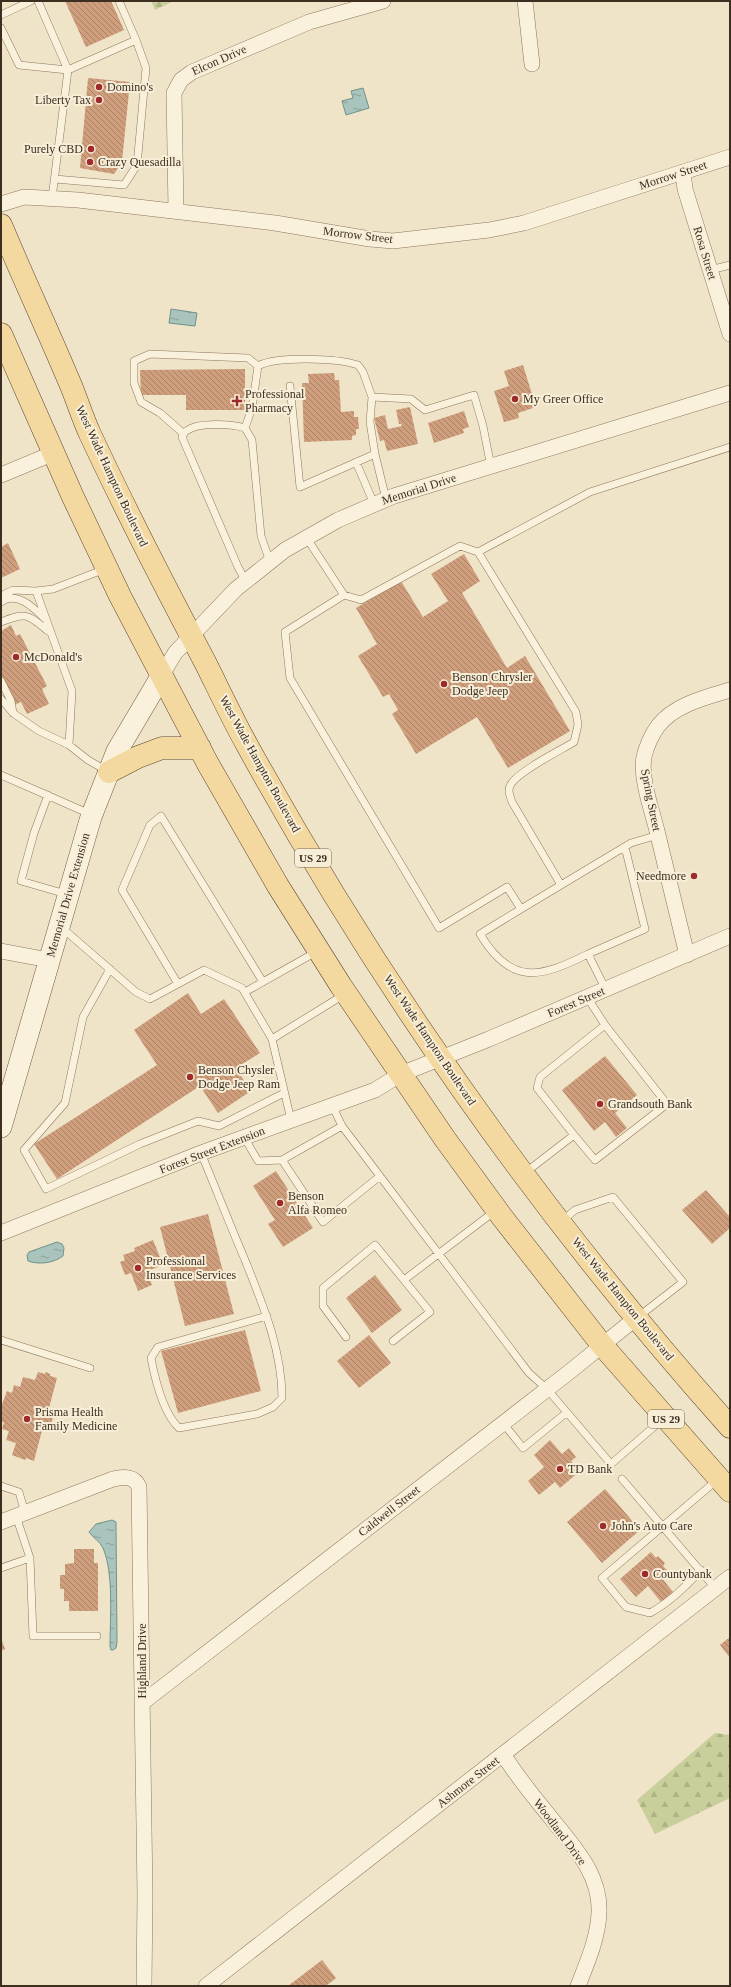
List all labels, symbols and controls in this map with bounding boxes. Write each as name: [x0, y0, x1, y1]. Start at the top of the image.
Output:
street label: Elcon Drive: [190, 42, 248, 78]
place label: Domino's: [107, 80, 153, 94]
marker: Domino's: [94, 82, 104, 92]
place label: Liberty Tax: [35, 93, 91, 107]
marker: Liberty Tax: [94, 95, 104, 105]
place label: Purely CBD: [24, 142, 83, 156]
marker: Purely CBD: [86, 144, 96, 154]
place label: Crazy Quesadilla: [98, 155, 182, 169]
marker: Crazy Quesadilla: [85, 157, 95, 167]
street label: Morrow Street: [637, 157, 709, 193]
street label: Morrow Street: [322, 224, 394, 246]
street label: Rosa Street: [690, 225, 720, 282]
place label: Professional Pharmacy: [245, 387, 305, 415]
place label: My Greer Office: [523, 392, 603, 406]
marker: My Greer Office: [510, 394, 520, 404]
marker: Professional Pharmacy: [232, 396, 242, 406]
street label: West Wade Hampton Boulevard: [73, 403, 151, 549]
street label: Memorial Drive: [380, 470, 458, 508]
place label: McDonald's: [24, 650, 82, 664]
marker: McDonald's: [11, 652, 21, 662]
place label: Benson Chrysler Dodge Jeep: [452, 670, 532, 698]
marker: Benson Chrysler Dodge Jeep: [439, 679, 449, 689]
street label: West Wade Hampton Boulevard: [217, 693, 303, 835]
street label: Spring Street: [638, 768, 664, 833]
street label: Memorial Drive Extension: [44, 831, 92, 959]
road number: US 29: [295, 849, 331, 867]
place label: Needmore: [636, 869, 686, 883]
marker: Needmore: [689, 871, 699, 881]
street label: West Wade Hampton Boulevard: [381, 972, 479, 1108]
street label: Forest Street: [545, 983, 607, 1020]
place label: Benson Chysler Dodge Jeep Ram: [198, 1063, 281, 1091]
marker: Benson Chysler Dodge Jeep Ram: [185, 1072, 195, 1082]
place label: Grandsouth Bank: [608, 1097, 692, 1111]
marker: Grandsouth Bank: [595, 1099, 605, 1109]
street label: Forest Street Extension: [157, 1123, 267, 1177]
place label: Benson Alfa Romeo: [288, 1189, 347, 1217]
marker: Benson Alfa Romeo: [275, 1198, 285, 1208]
street label: West Wade Hampton Boulevard: [569, 1235, 677, 1363]
place label: Professional Insurance Services: [146, 1254, 237, 1282]
marker: Professional Insurance Services: [133, 1263, 143, 1273]
place label: Prisma Health Family Medicine: [35, 1405, 117, 1433]
road number: US 29: [648, 1410, 684, 1428]
marker: Prisma Health Family Medicine: [22, 1414, 32, 1424]
place label: TD Bank: [568, 1462, 612, 1476]
marker: TD Bank: [555, 1464, 565, 1474]
street label: Caldwell Street: [355, 1482, 423, 1539]
place label: John's Auto Care: [611, 1519, 693, 1533]
marker: John's Auto Care: [598, 1521, 608, 1531]
place label: Countybank: [653, 1567, 712, 1581]
marker: Countybank: [640, 1569, 650, 1579]
street label: Highland Drive: [135, 1624, 149, 1698]
street label: Ashmore Street: [434, 1753, 502, 1811]
street label: Woodland Drive: [531, 1796, 589, 1868]

